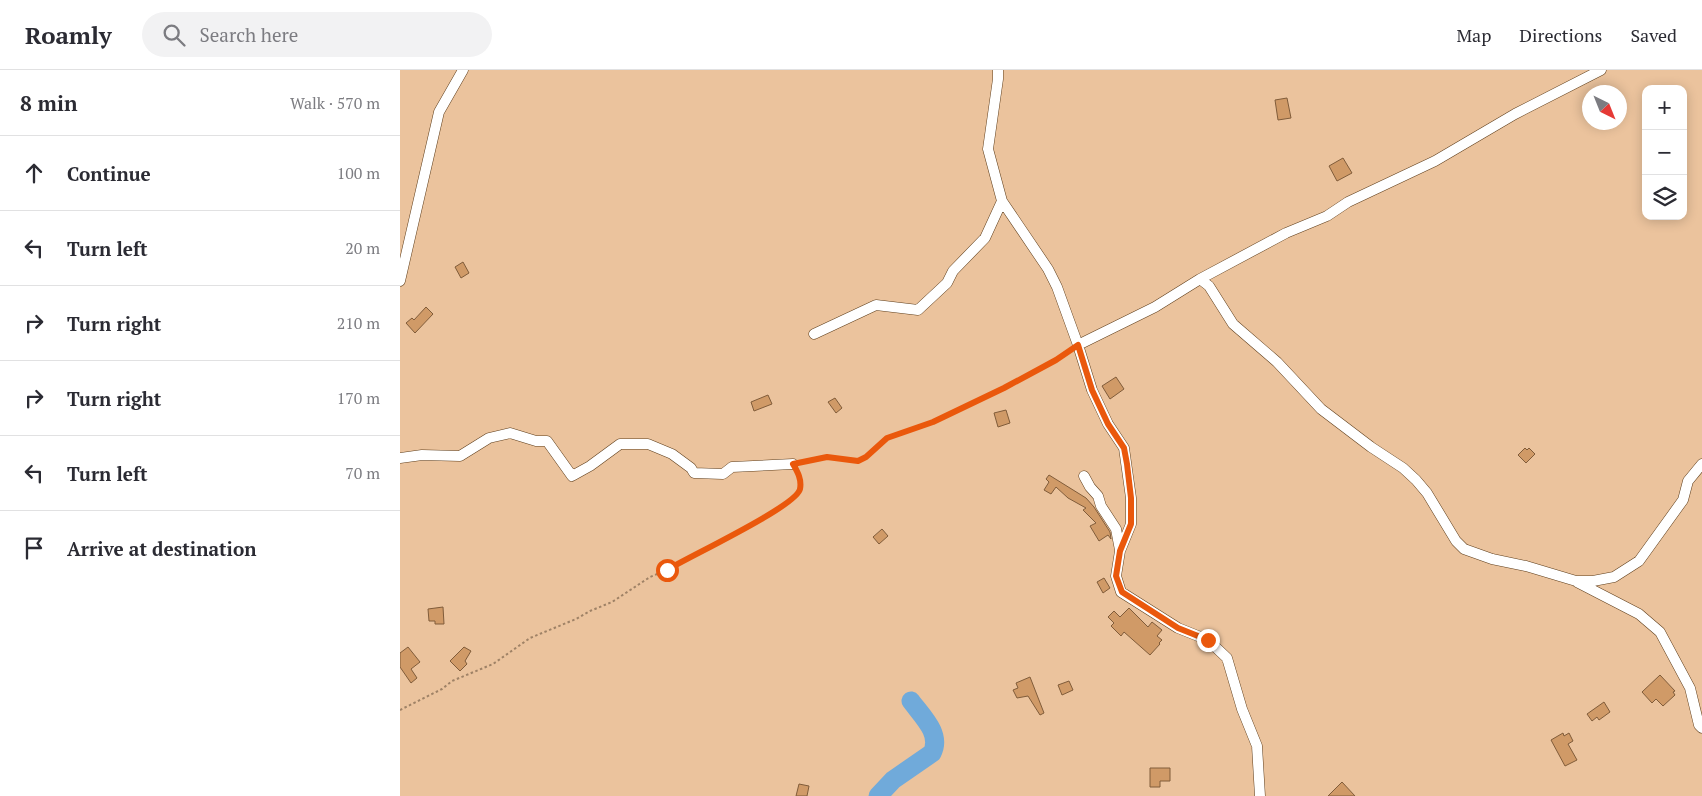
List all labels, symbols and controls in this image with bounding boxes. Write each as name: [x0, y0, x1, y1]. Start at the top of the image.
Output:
search box: [142, 12, 492, 57]
text: Roamly: [25, 19, 112, 51]
icon: search: [160, 21, 188, 49]
text: Search here: [200, 22, 298, 47]
text: Map: [1456, 23, 1491, 47]
text: Directions: [1519, 23, 1602, 47]
text: Saved: [1630, 23, 1677, 47]
north arrow: [1582, 85, 1627, 130]
map controls: [1642, 85, 1687, 220]
button: +: [1642, 85, 1687, 130]
text: 8 min: [20, 89, 77, 117]
text: Walk · 570 m: [290, 92, 380, 114]
button: −: [1642, 130, 1687, 175]
icon: ahead: [20, 159, 48, 187]
text: Continue: [67, 161, 151, 186]
text: 100 m: [337, 162, 380, 184]
button: layers: [1642, 175, 1687, 220]
icon: left: [20, 234, 48, 262]
text: Turn left: [67, 236, 148, 261]
text: 20 m: [345, 237, 380, 259]
icon: right: [20, 309, 48, 337]
text: Turn right: [67, 311, 161, 336]
text: 210 m: [337, 312, 380, 334]
icon: right: [20, 384, 48, 412]
text: Turn right: [67, 386, 161, 411]
text: 170 m: [337, 387, 380, 409]
icon: left: [20, 459, 48, 487]
text: Turn left: [67, 461, 148, 486]
text: 70 m: [345, 462, 380, 484]
icon: arrive: [20, 534, 48, 562]
text: Arrive at destination: [67, 536, 256, 561]
route start: [656, 559, 679, 582]
route end: [1197, 629, 1220, 652]

